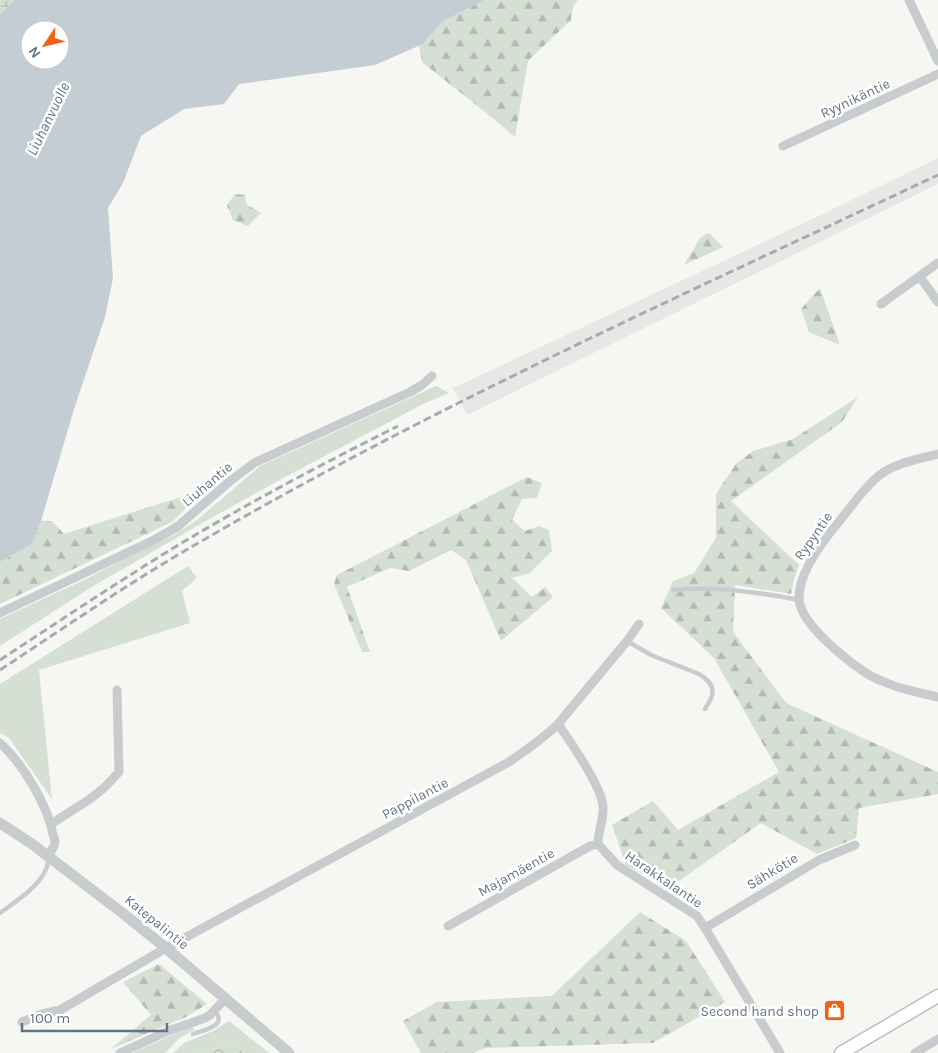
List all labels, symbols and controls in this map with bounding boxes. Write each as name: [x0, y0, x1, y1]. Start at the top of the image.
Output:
north arrow: [20, 20, 70, 70]
text: N: [25, 43, 45, 61]
street label: Ryynikäntie: [818, 75, 893, 122]
water label: Liuhanvuolle: [23, 79, 73, 159]
street label: Liuhantie: [179, 458, 236, 510]
street label: Rypyntie: [791, 509, 836, 564]
street label: Pappilantie: [379, 774, 451, 823]
street label: Majamäentie: [475, 844, 557, 900]
street label: Harakkalantie: [622, 847, 706, 912]
street label: Sähkötie: [744, 850, 801, 893]
street label: Katepalintie: [121, 891, 192, 953]
shop icon: Second hand shop: [823, 999, 847, 1023]
scale bar: [22, 1000, 168, 1032]
place label: Second hand shop: [701, 1003, 819, 1020]
text: 100 m: [30, 1009, 70, 1027]

